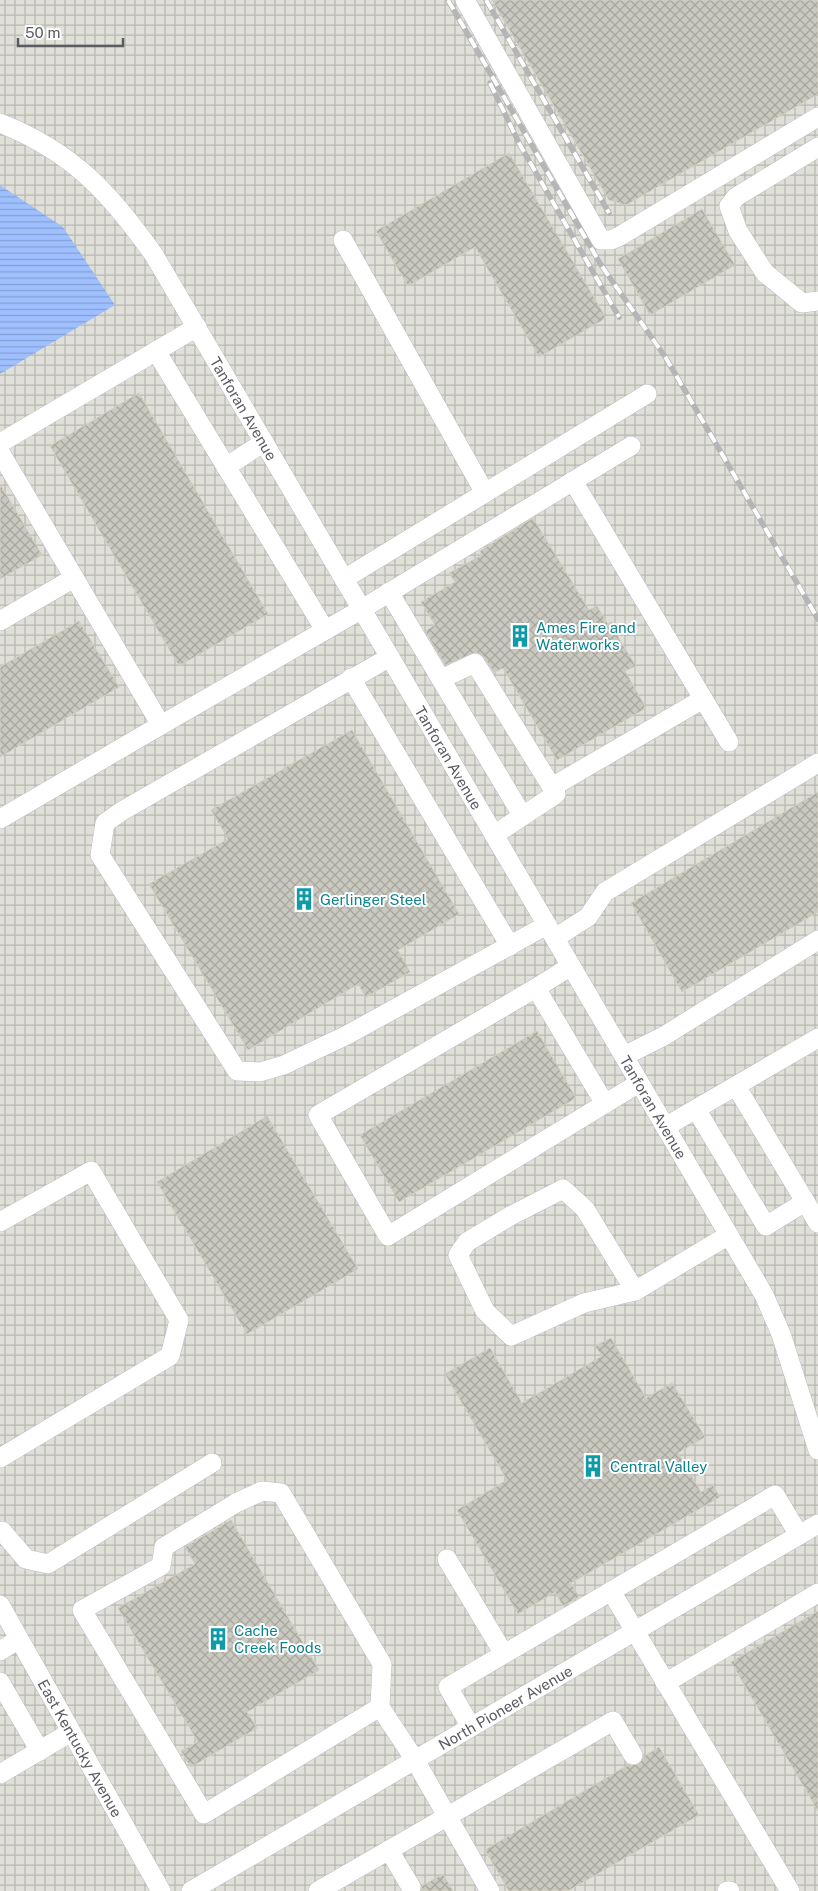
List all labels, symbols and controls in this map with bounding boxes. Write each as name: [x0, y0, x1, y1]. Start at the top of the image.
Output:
scale bar: [18, 15, 122, 47]
text: 50 m: [25, 24, 60, 41]
street label: Tanforan Avenue: [207, 354, 281, 463]
place label: Ames Fire and Waterworks: [536, 619, 636, 653]
building icon: Ames Fire and Waterworks: [507, 623, 533, 649]
street label: Tanforan Avenue: [412, 703, 486, 812]
building icon: Gerlinger Steel: [291, 886, 317, 912]
place label: Gerlinger Steel: [320, 891, 426, 908]
street label: Tanforan Avenue: [617, 1052, 691, 1162]
building icon: Central Valley: [580, 1453, 606, 1479]
place label: Central Valley: [610, 1458, 707, 1475]
place label: Cache Creek Foods: [234, 1622, 321, 1656]
building icon: Cache Creek Foods: [205, 1626, 231, 1652]
street label: North Pioneer Avenue: [435, 1661, 575, 1753]
street label: East Kentucky Avenue: [35, 1676, 126, 1820]

